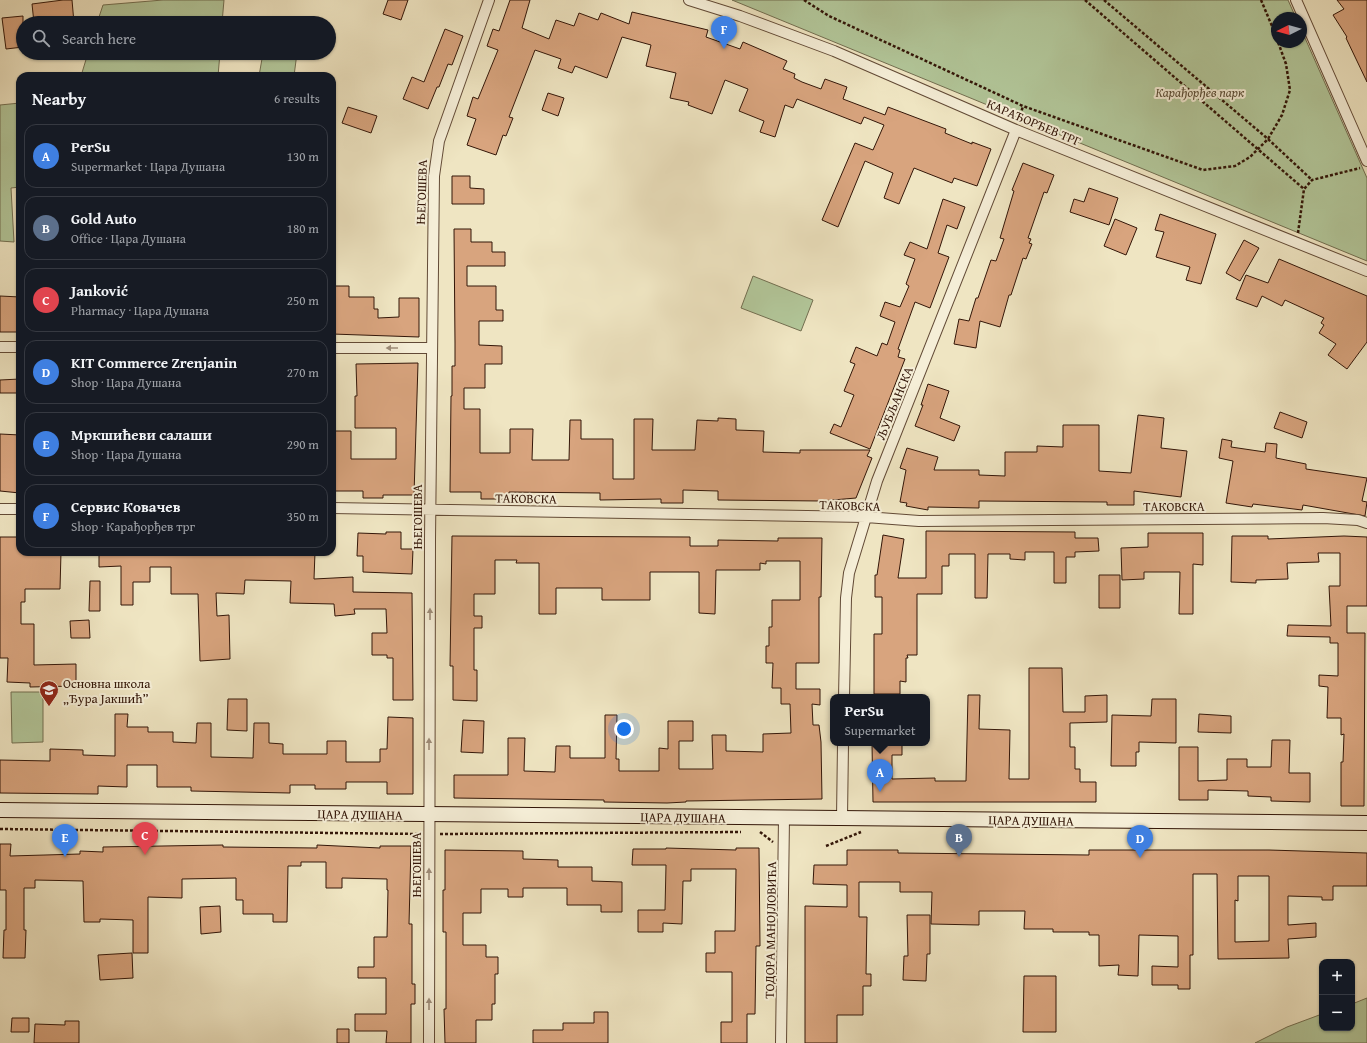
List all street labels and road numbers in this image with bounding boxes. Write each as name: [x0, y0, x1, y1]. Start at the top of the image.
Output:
street label: КАРАЂОРЂЕВ ТРГ: [984, 94, 1084, 151]
street label: ЊЕГОШЕВА: [411, 159, 432, 225]
street label: ЉУБЉАНСКА: [871, 364, 918, 443]
street label: ЊЕГОШЕВА: [408, 484, 427, 550]
street label: ТАКОВСКА: [495, 488, 557, 509]
street label: ТАКОВСКА: [819, 495, 881, 516]
street label: ТАКОВСКА: [1143, 497, 1205, 516]
street label: ЦАРА ДУШАНА: [317, 804, 403, 825]
street label: ЦАРА ДУШАНА: [640, 807, 726, 828]
street label: ЦАРА ДУШАНА: [988, 810, 1074, 831]
street label: ЊЕГОШЕВА: [407, 832, 426, 898]
street label: ТОДОРА МАНОЈЛОВИЋА: [760, 861, 781, 999]

